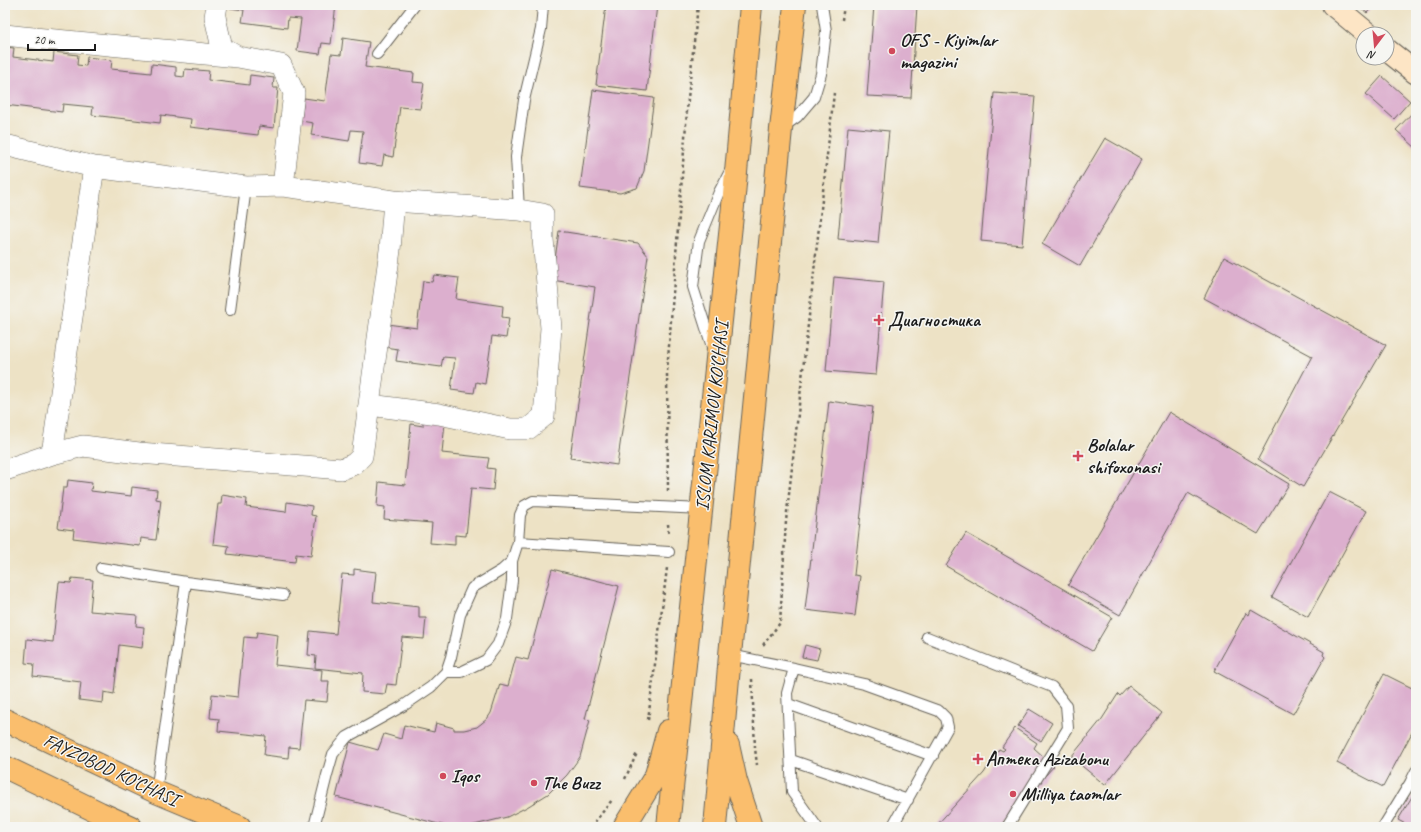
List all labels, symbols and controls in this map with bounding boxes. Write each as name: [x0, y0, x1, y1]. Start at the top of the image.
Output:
scale bar: [28, 26, 95, 52]
north arrow: [1355, 26, 1395, 66]
place label: OFS - Kiyimlar magazini: [900, 28, 999, 74]
text: 20 m: [34, 32, 56, 48]
marker: OFS - Kiyimlar magazini: [887, 46, 897, 56]
text: N: [1365, 47, 1377, 63]
place label: Диагностика: [888, 308, 982, 332]
marker: Диагностика: [873, 314, 885, 326]
street label: ISLOM KARIMOV KO'CHASI: [690, 316, 734, 512]
place label: Bolalar shifoxonasi: [1087, 433, 1162, 479]
marker: Bolalar shifoxonasi: [1072, 450, 1084, 462]
street label: FAYZOBOD KO'CHASI: [40, 728, 186, 814]
place label: Аптека Azizabonu: [986, 747, 1110, 771]
marker: Аптека Azizabonu: [973, 754, 983, 764]
place label: Iqos: [451, 764, 481, 788]
marker: Iqos: [438, 771, 448, 781]
place label: The Buzz: [542, 771, 602, 795]
marker: The Buzz: [529, 778, 539, 788]
place label: Milliya taomlar: [1021, 782, 1122, 806]
marker: Milliya taomlar: [1008, 789, 1018, 799]

